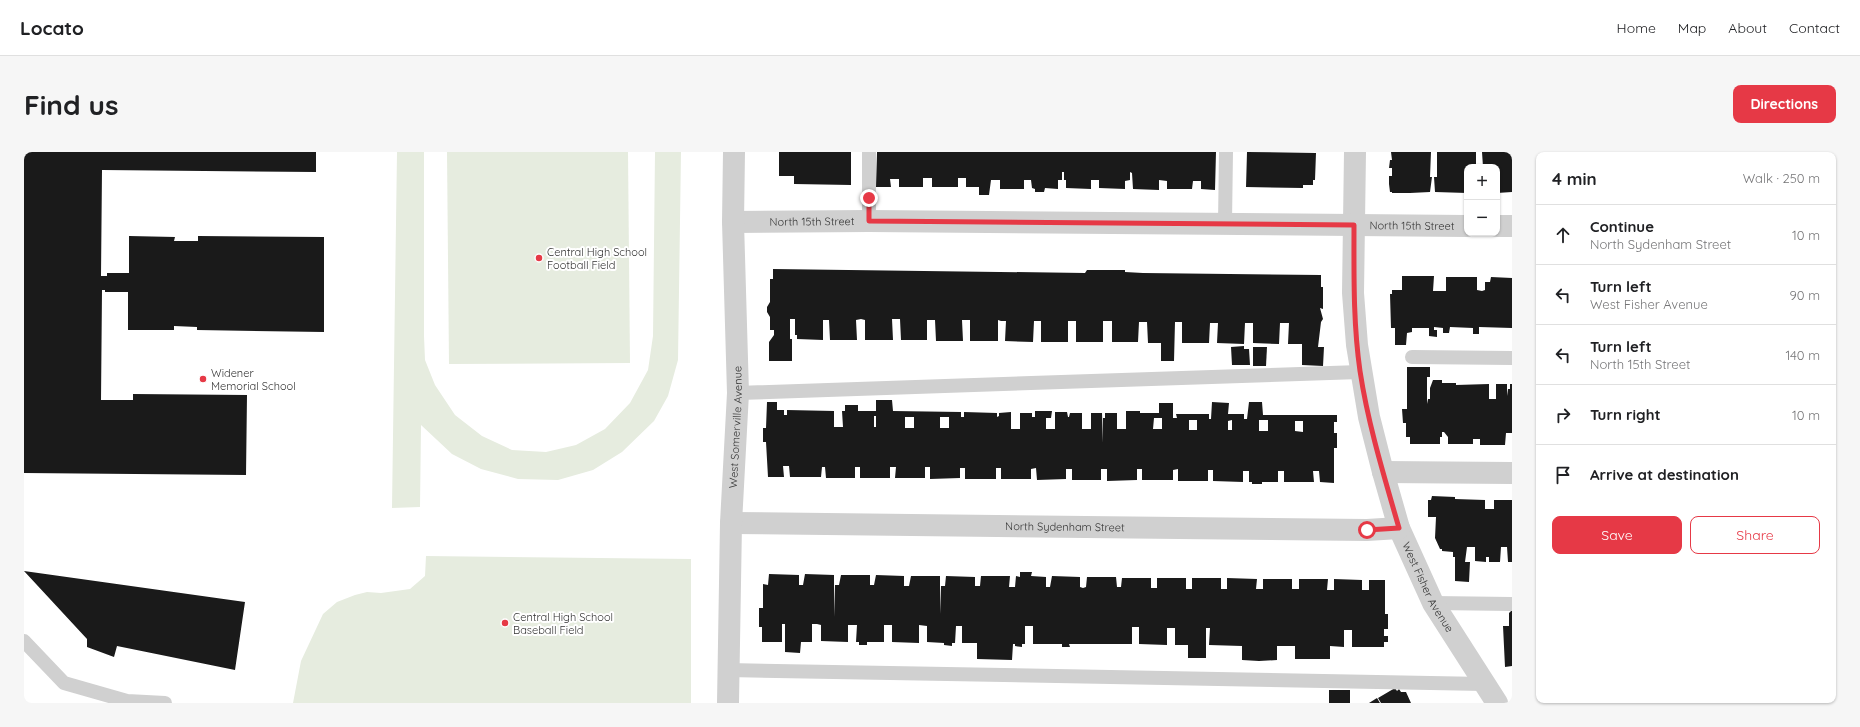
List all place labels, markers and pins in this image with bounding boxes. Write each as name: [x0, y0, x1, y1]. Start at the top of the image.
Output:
place label: Central High School Football Field: [547, 245, 647, 272]
marker: Central High School Football Field: [534, 253, 544, 263]
place label: Widener Memorial School: [211, 366, 296, 393]
marker: Widener Memorial School: [198, 374, 208, 384]
place label: Central High School Baseball Field: [513, 610, 613, 637]
marker: Central High School Baseball Field: [500, 618, 510, 628]

